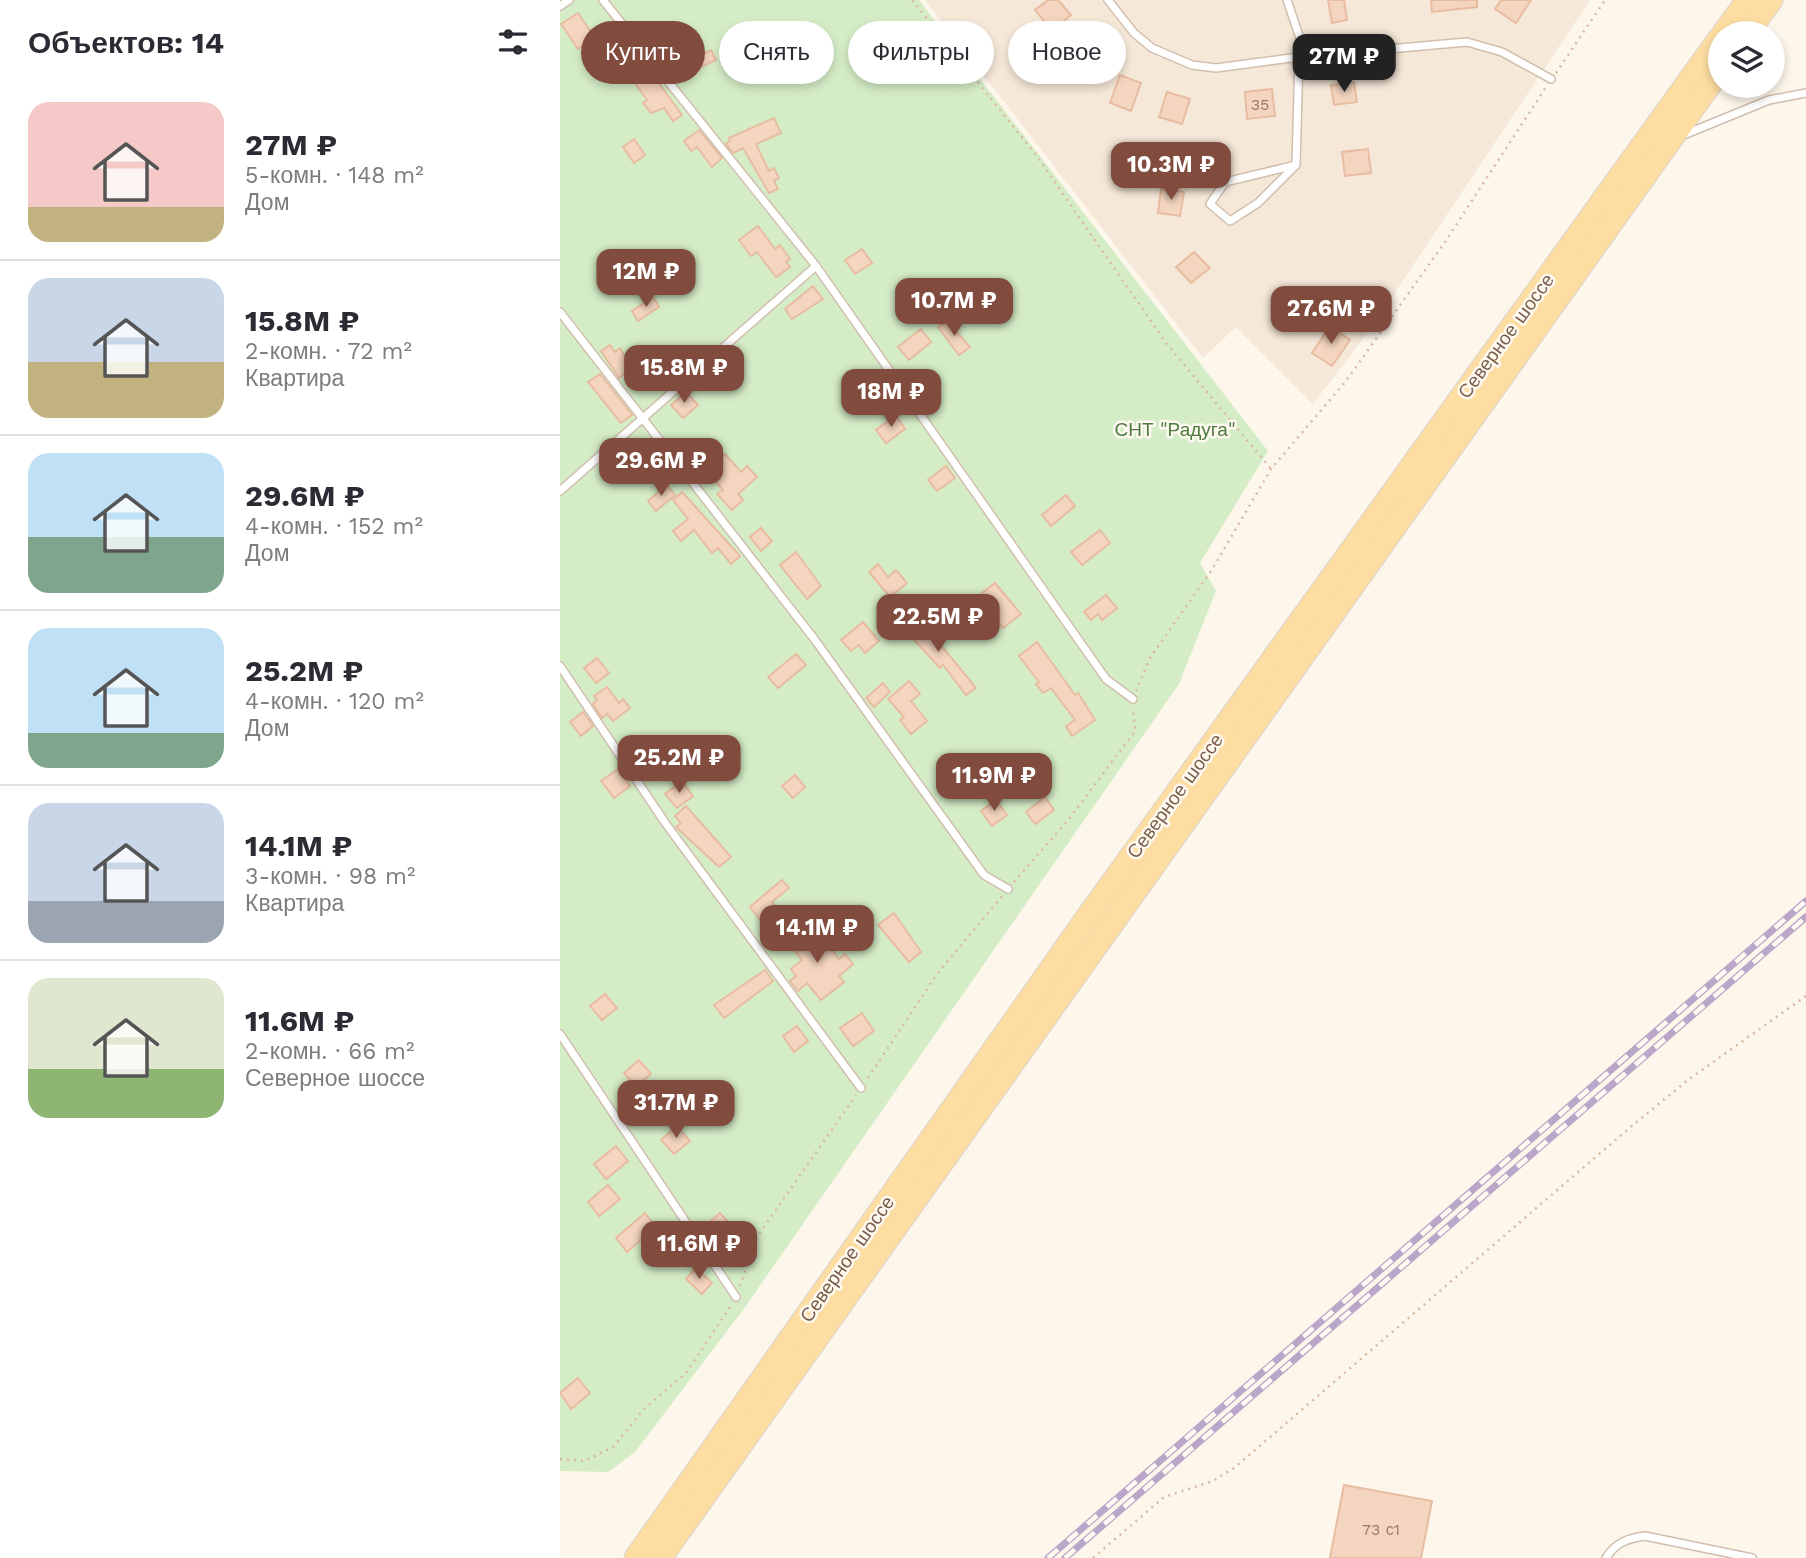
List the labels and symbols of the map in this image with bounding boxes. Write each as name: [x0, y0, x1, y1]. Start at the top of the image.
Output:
pin: 27M ₽: [1295, 34, 1393, 94]
house number: 35: [1251, 95, 1269, 114]
pin: 10.3M ₽: [1106, 142, 1236, 202]
pin: 12M ₽: [597, 250, 695, 309]
street label: Северное шоссе: [1453, 269, 1559, 403]
pin: 10.7M ₽: [889, 278, 1019, 338]
pin: 27.6M ₽: [1266, 286, 1396, 346]
pin: 15.8M ₽: [619, 346, 749, 405]
pin: 18M ₽: [842, 370, 940, 429]
park label: СНТ "Радуга": [1114, 418, 1236, 441]
pin: 29.6M ₽: [596, 438, 726, 498]
pin: 22.5M ₽: [873, 594, 1003, 654]
street label: Северное шоссе: [1122, 729, 1228, 863]
pin: 25.2M ₽: [614, 736, 744, 795]
pin: 11.9M ₽: [929, 754, 1059, 813]
pin: 14.1M ₽: [752, 906, 882, 965]
pin: 31.7M ₽: [611, 1080, 741, 1140]
street label: Северное шоссе: [795, 1191, 899, 1327]
pin: 11.6M ₽: [634, 1222, 764, 1281]
house number: 73 с1: [1362, 1520, 1400, 1539]

